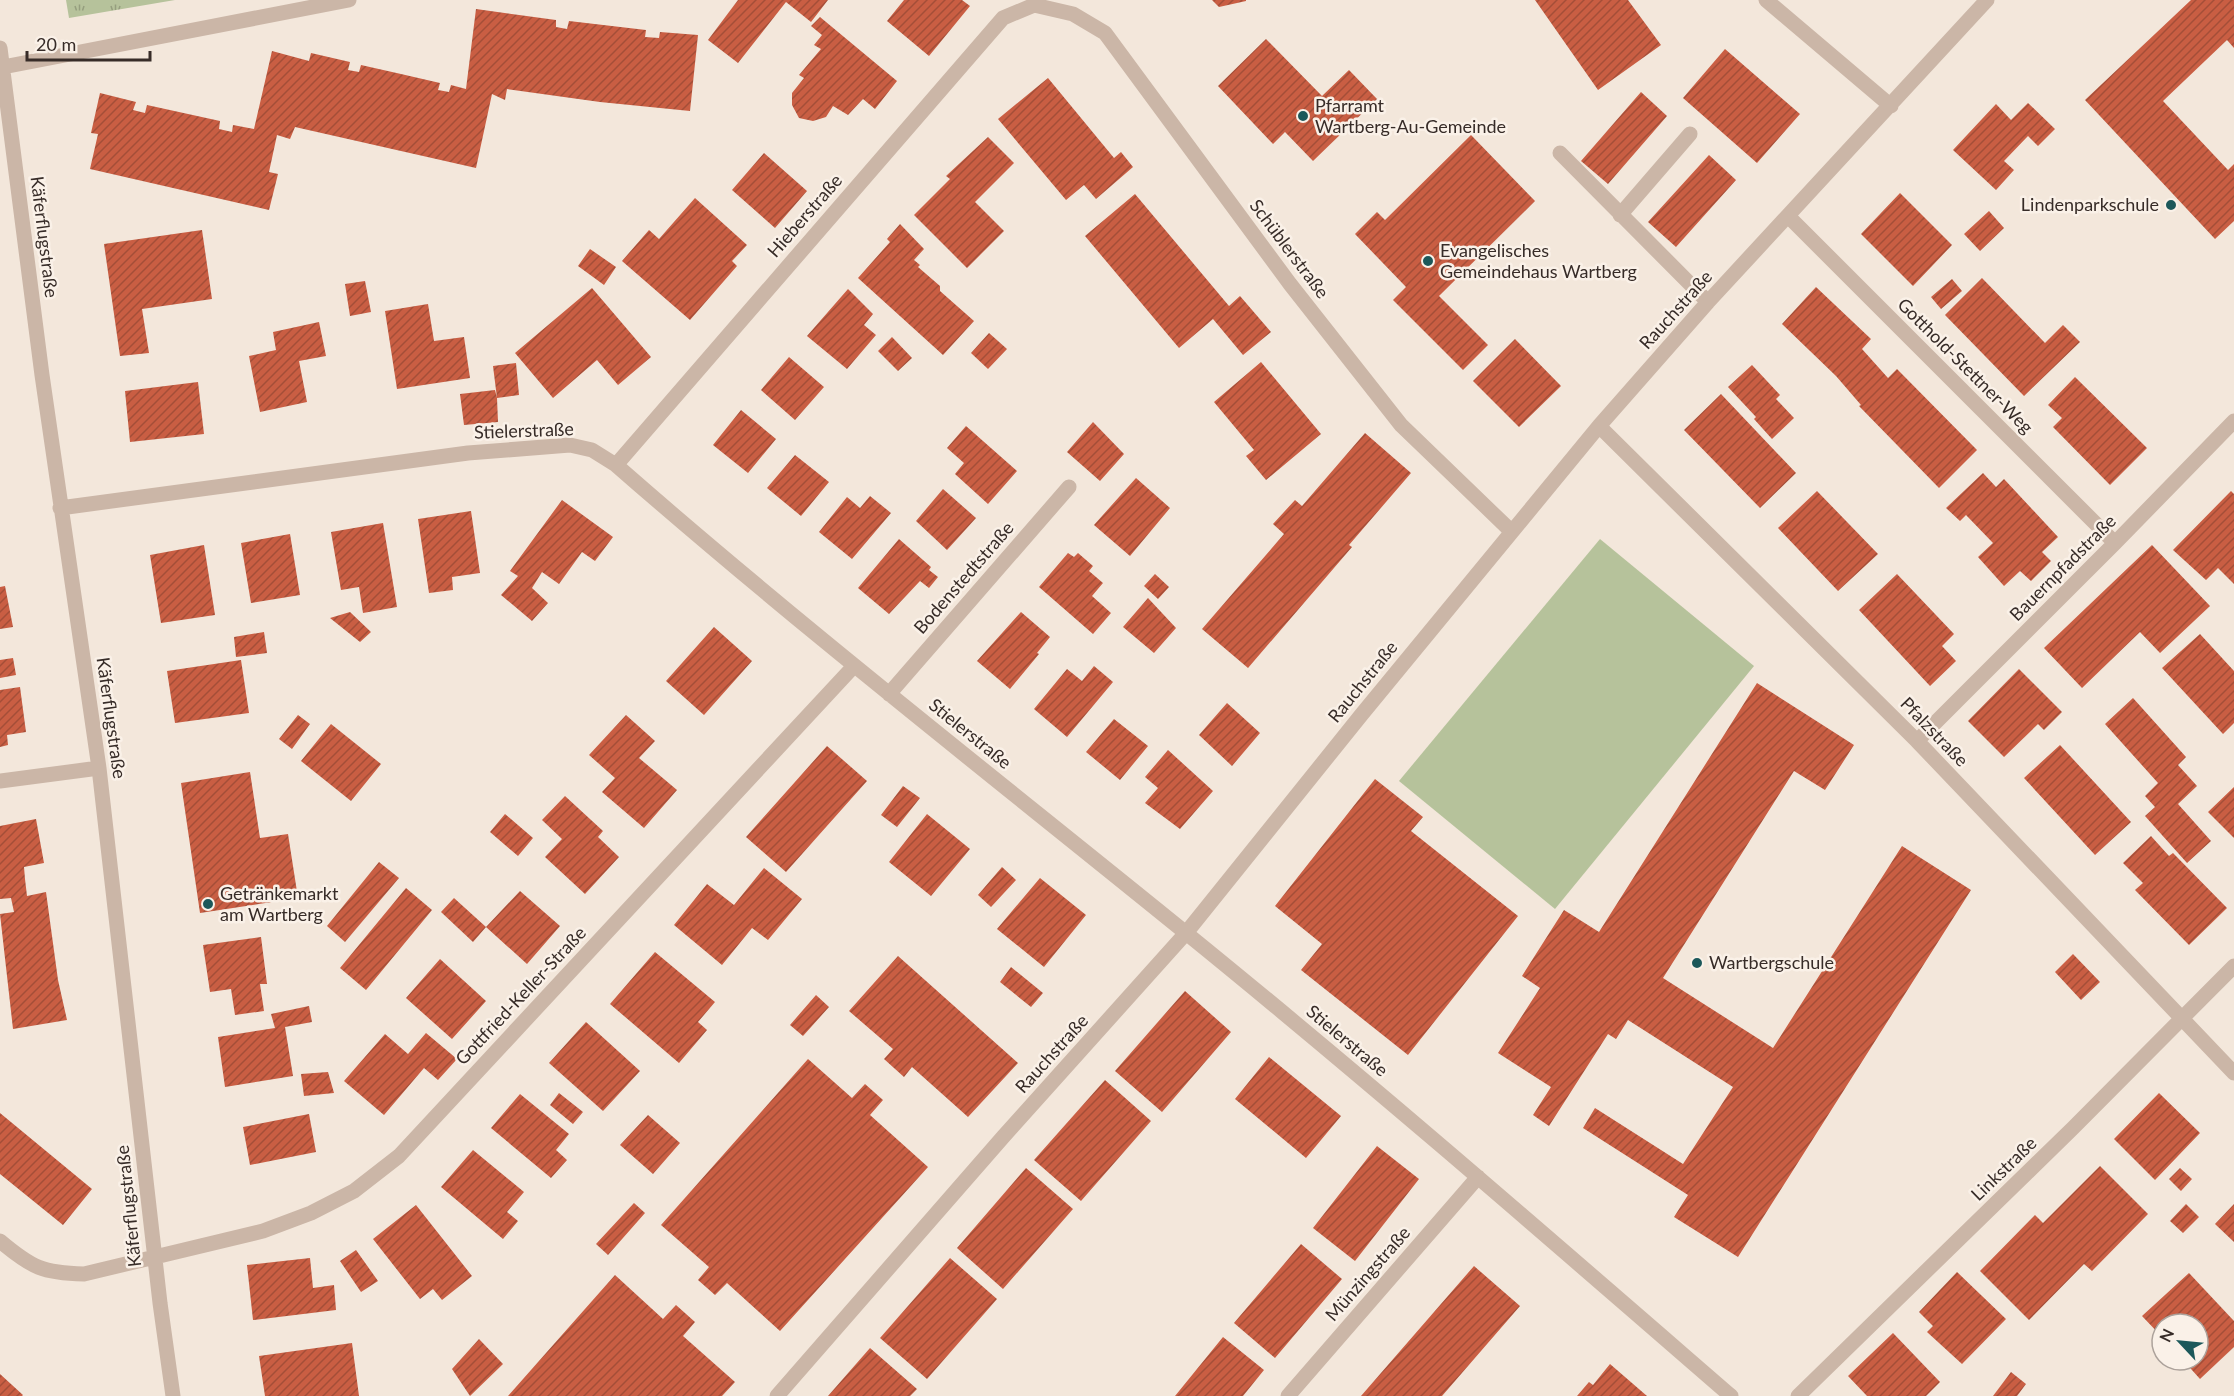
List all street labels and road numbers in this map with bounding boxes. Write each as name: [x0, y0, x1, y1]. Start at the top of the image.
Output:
street label: Hieberstraße: [762, 169, 846, 261]
street label: Käferflugstraße: [27, 175, 63, 299]
street label: Schüblerstraße: [1245, 195, 1334, 302]
street label: Rauchstraße: [1634, 265, 1716, 353]
street label: Gotthold-Stettner-Weg: [1893, 293, 2038, 438]
street label: Stielerstraße: [474, 417, 574, 443]
street label: Bauernpfadstraße: [2005, 510, 2120, 625]
street label: Bodenstedtstraße: [909, 517, 1018, 638]
street label: Rauchstraße: [1323, 636, 1402, 726]
street label: Käferflugstraße: [93, 656, 131, 780]
street label: Pfalzstraße: [1896, 692, 1973, 771]
street label: Stielerstraße: [925, 693, 1016, 773]
street label: Gottfried-Keller-Straße: [450, 922, 590, 1069]
street label: Stielerstraße: [1302, 1000, 1393, 1081]
street label: Rauchstraße: [1010, 1009, 1092, 1097]
street label: Linkstraße: [1966, 1132, 2041, 1205]
street label: Käferflugstraße: [111, 1144, 145, 1268]
street label: Münzingstraße: [1320, 1222, 1414, 1325]

